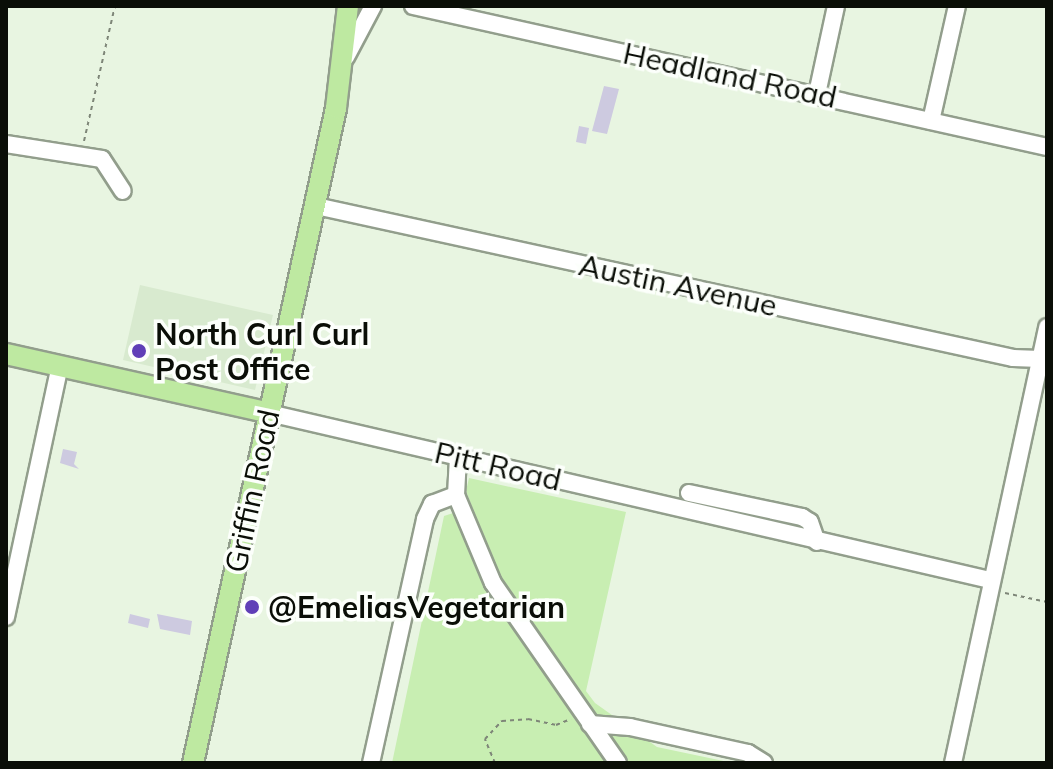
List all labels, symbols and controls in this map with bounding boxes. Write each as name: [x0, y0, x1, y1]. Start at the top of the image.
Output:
street label: Headland Road: [620, 35, 840, 115]
street label: Austin Avenue: [576, 246, 780, 324]
place label: North Curl Curl Post Office: [155, 316, 369, 386]
marker: North Curl Curl Post Office: [130, 342, 148, 360]
street label: Griffin Road: [217, 406, 287, 576]
street label: Pitt Road: [431, 434, 565, 498]
place label: @EmeliasVegetarian: [268, 589, 565, 625]
marker: @EmeliasVegetarian: [243, 598, 261, 616]

